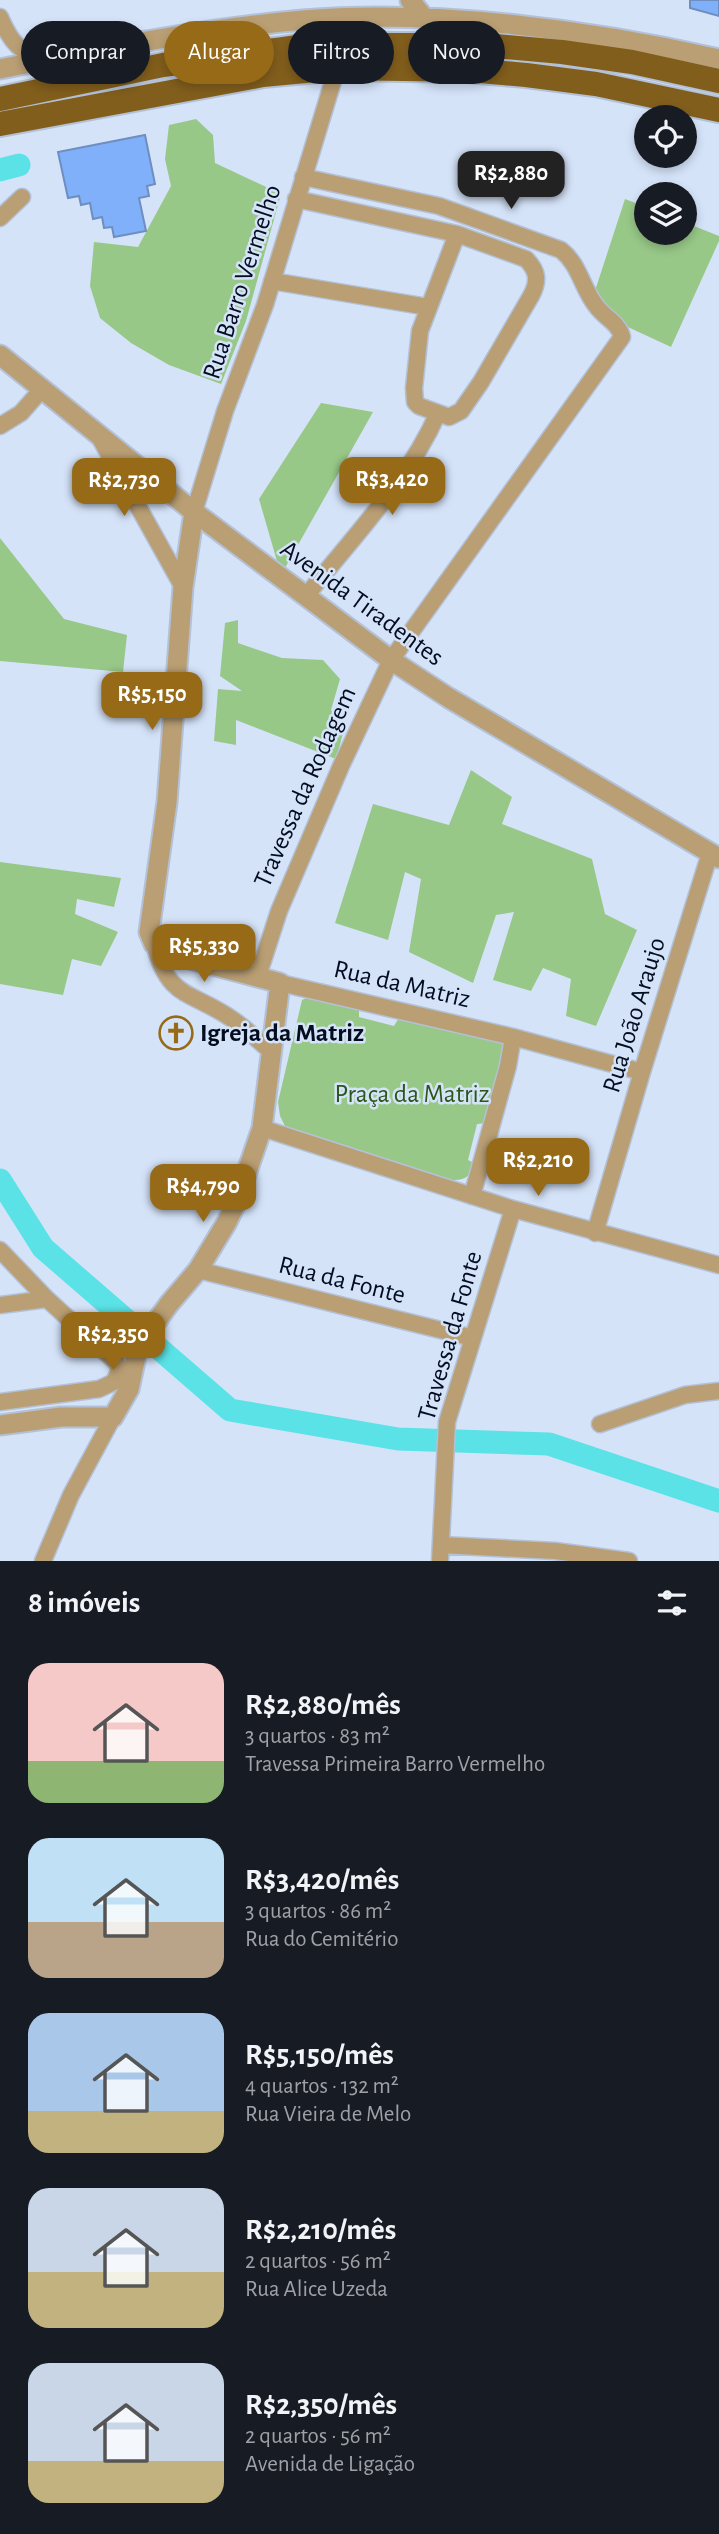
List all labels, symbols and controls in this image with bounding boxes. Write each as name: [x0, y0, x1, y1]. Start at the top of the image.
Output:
chip: Comprar: [21, 21, 150, 84]
chip: Alugar: [164, 21, 274, 84]
chip: Filtros: [288, 21, 394, 84]
chip: Novo: [408, 21, 505, 84]
map controls: [634, 105, 697, 245]
button: locate: [634, 105, 697, 168]
pin: R$2,880: [446, 152, 576, 211]
text: R$2,880: [474, 162, 548, 185]
street label: Rua Barro Vermelho: [198, 182, 286, 382]
button: layers: [634, 182, 697, 245]
pin: R$2,730: [59, 458, 189, 518]
pin: R$3,420: [327, 458, 457, 517]
text: R$3,420: [355, 468, 429, 491]
text: R$2,730: [88, 469, 160, 492]
street label: Avenida Tiradentes: [276, 535, 448, 671]
pin: R$5,150: [87, 672, 217, 732]
text: R$5,150: [117, 683, 187, 706]
street label: Travessa da Rodagem: [249, 683, 361, 891]
pin: R$5,330: [139, 925, 269, 984]
street label: Rua João Araujo: [598, 934, 670, 1096]
text: R$5,330: [169, 935, 239, 958]
street label: Rua da Matriz: [331, 956, 473, 1012]
church icon: Igreja da Matriz: [157, 1014, 195, 1052]
place label: Igreja da Matriz: [200, 1020, 364, 1046]
park label: Praça da Matriz: [334, 1081, 490, 1107]
pin: R$2,210: [473, 1138, 603, 1198]
text: R$2,210: [502, 1149, 574, 1172]
pin: R$4,790: [138, 1164, 268, 1224]
text: R$4,790: [166, 1175, 240, 1198]
street label: Travessa da Fonte: [413, 1248, 487, 1424]
street label: Rua da Fonte: [276, 1252, 408, 1308]
pin: R$2,350: [48, 1312, 178, 1372]
text: R$2,350: [77, 1323, 149, 1346]
icon: filters: [653, 1584, 691, 1622]
text: 8 imóveis: [28, 1588, 140, 1618]
text: R$2,880/mês: [245, 1690, 401, 1720]
icon: home: [84, 1691, 168, 1775]
text: 3 quartos · 83 m²: [245, 1725, 390, 1748]
text: Travessa Primeira Barro Vermelho: [245, 1753, 545, 1776]
text: R$3,420/mês: [245, 1865, 399, 1895]
icon: home: [84, 1866, 168, 1950]
text: 3 quartos · 86 m²: [245, 1900, 391, 1923]
text: Rua do Cemitério: [245, 1928, 398, 1951]
text: R$5,150/mês: [245, 2040, 394, 2070]
icon: home: [84, 2041, 168, 2125]
text: 4 quartos · 132 m²: [245, 2075, 399, 2098]
text: Rua Vieira de Melo: [245, 2103, 411, 2126]
text: R$2,210/mês: [245, 2215, 396, 2245]
icon: home: [84, 2216, 168, 2300]
text: 2 quartos · 56 m²: [245, 2250, 391, 2273]
text: Rua Alice Uzeda: [245, 2278, 388, 2301]
text: R$2,350/mês: [245, 2390, 397, 2420]
icon: home: [84, 2391, 168, 2475]
text: 2 quartos · 56 m²: [245, 2425, 391, 2448]
text: Avenida de Ligação: [245, 2453, 415, 2476]

